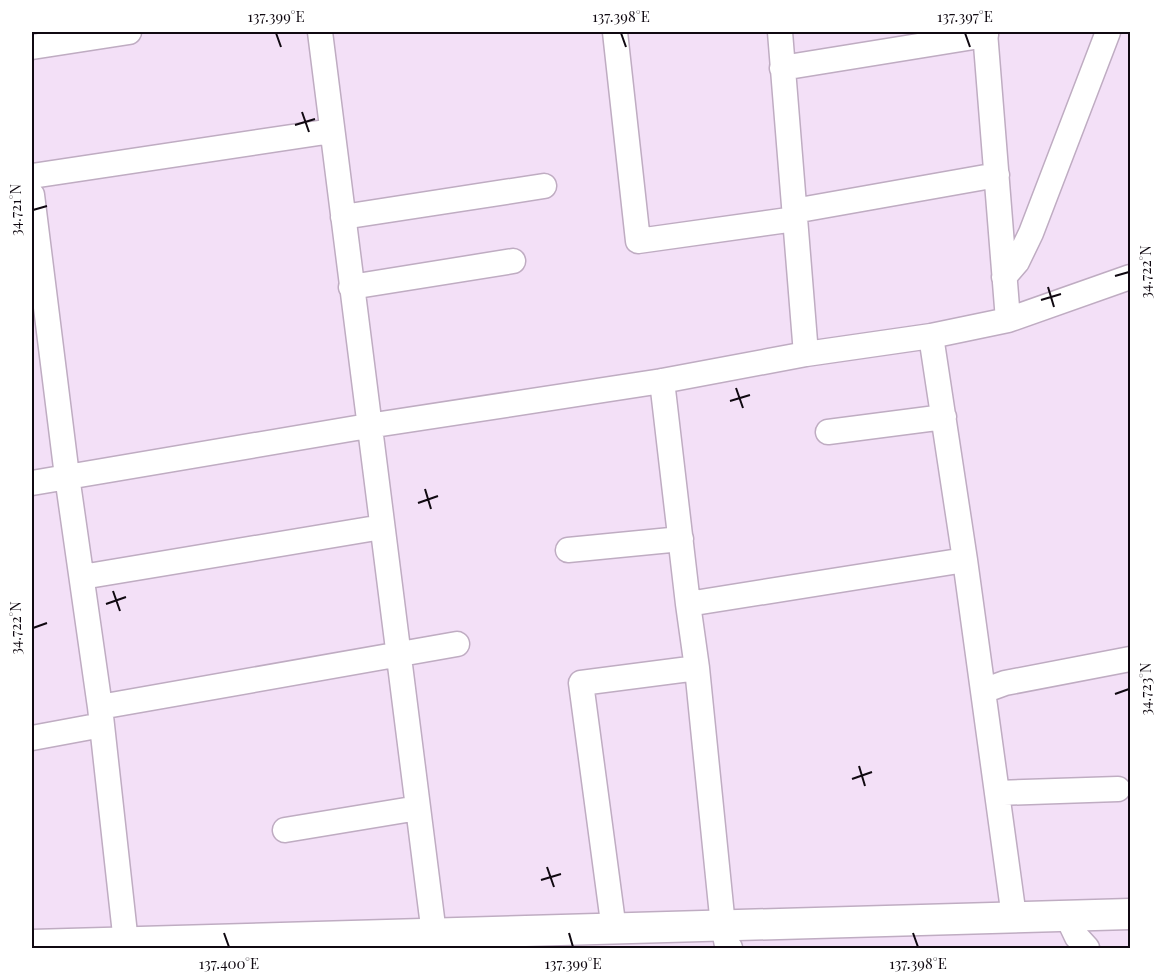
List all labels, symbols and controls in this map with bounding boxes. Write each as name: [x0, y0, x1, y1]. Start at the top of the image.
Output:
text: 137.399°E: [247, 6, 305, 26]
text: 137.398°E: [592, 6, 650, 26]
text: 137.397°E: [937, 6, 993, 26]
text: 34.721°N: [5, 184, 25, 236]
text: 34.722°N: [1135, 245, 1155, 299]
text: 34.722°N: [5, 601, 25, 655]
text: 34.723°N: [1135, 662, 1155, 716]
text: 137.400°E: [199, 953, 259, 973]
text: 137.399°E: [544, 953, 602, 973]
text: 137.398°E: [889, 953, 947, 973]

